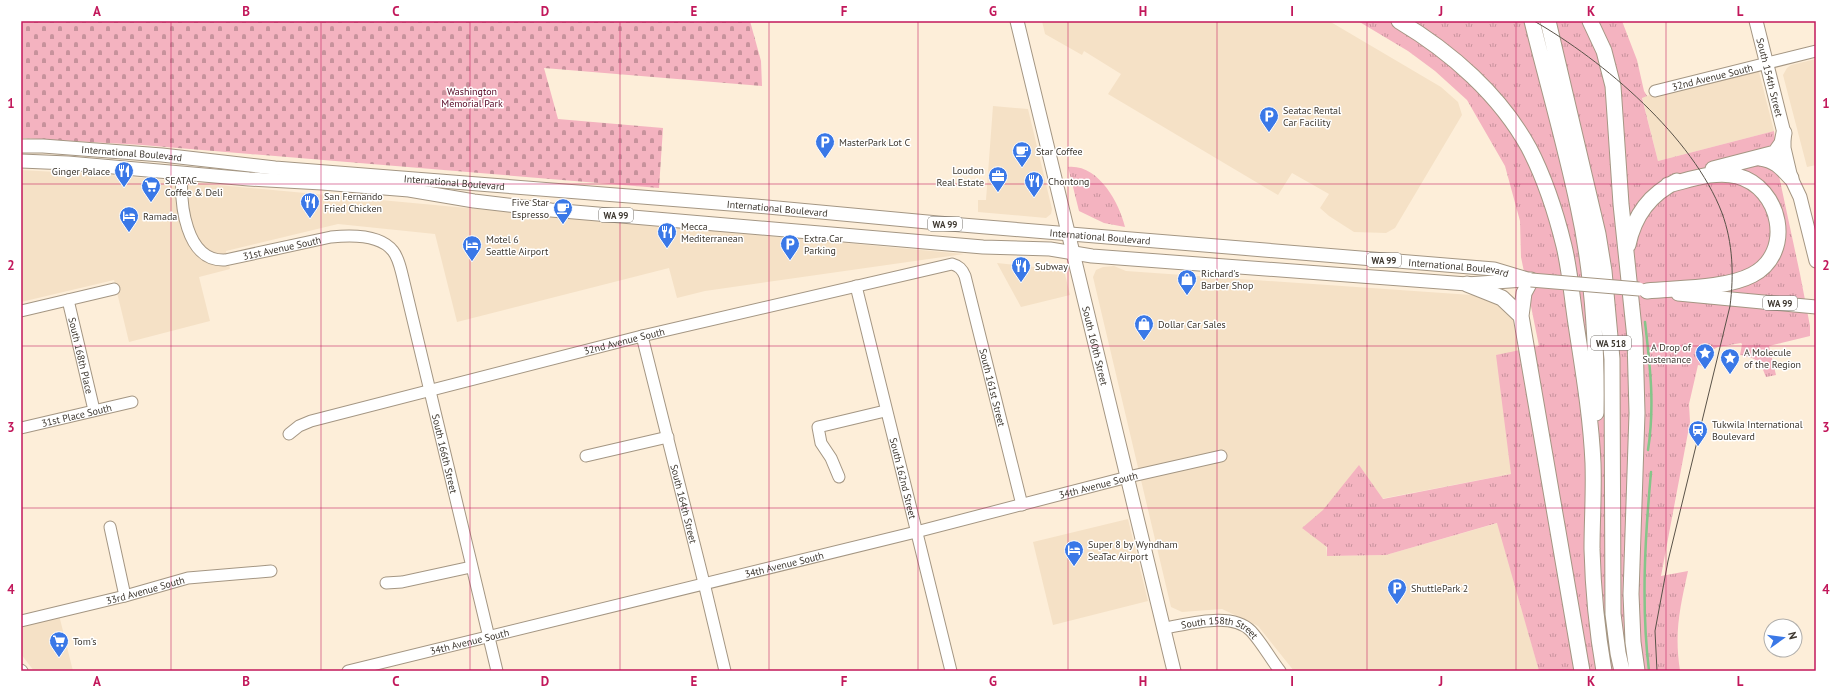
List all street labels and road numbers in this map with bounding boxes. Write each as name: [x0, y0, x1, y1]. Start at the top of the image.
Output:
street label: South 154th Street: [1754, 36, 1786, 119]
street label: 32nd Avenue South: [1670, 60, 1754, 93]
street label: International Boulevard: [81, 142, 183, 164]
street label: International Boulevard: [403, 172, 505, 193]
street label: International Boulevard: [726, 197, 828, 219]
road number: WA 99: [599, 208, 633, 222]
road number: WA 99: [928, 217, 962, 231]
street label: International Boulevard: [1049, 226, 1151, 247]
street label: 31st Avenue South: [241, 233, 322, 262]
road number: WA 99: [1367, 253, 1401, 267]
street label: International Boulevard: [1408, 255, 1511, 280]
road number: WA 99: [1763, 296, 1797, 310]
street label: South 160th Street: [1080, 305, 1111, 387]
street label: South 168th Place: [66, 316, 96, 395]
street label: 32nd Avenue South: [582, 324, 666, 357]
road number: WA 518: [1591, 336, 1631, 350]
street label: South 161st Street: [977, 347, 1009, 428]
street label: 31st Place South: [40, 400, 113, 430]
street label: South 166th Street: [429, 413, 461, 495]
street label: South 162nd Street: [887, 436, 920, 521]
street label: South 164th Street: [668, 463, 700, 545]
street label: 34th Avenue South: [1057, 469, 1139, 501]
street label: 34th Avenue South: [743, 548, 825, 580]
street label: 33rd Avenue South: [105, 573, 186, 607]
street label: South 158th Street: [1180, 614, 1262, 642]
street label: 34th Avenue South: [429, 625, 510, 657]

